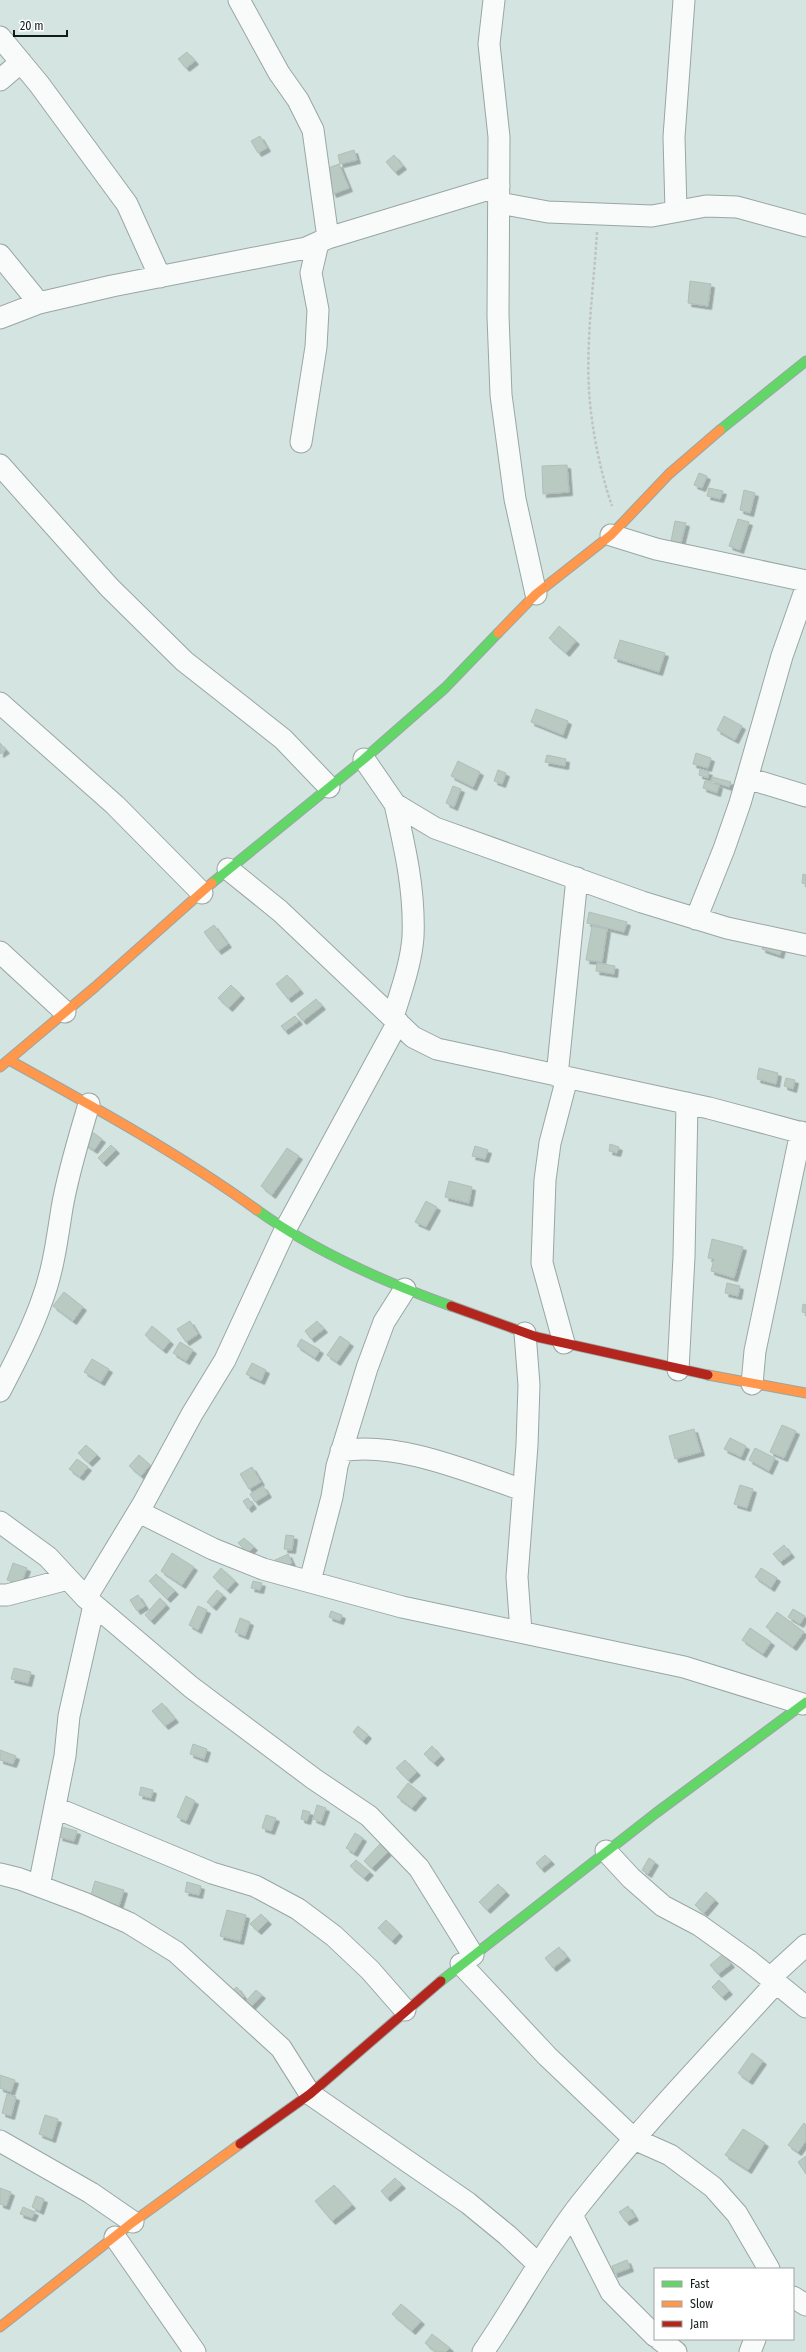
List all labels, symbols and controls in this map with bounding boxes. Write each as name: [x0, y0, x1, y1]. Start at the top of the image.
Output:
scale bar: [14, 12, 67, 38]
text: 20 m: [20, 19, 44, 33]
legend: [654, 2268, 794, 2340]
text: Fast: [690, 2277, 709, 2291]
text: Slow: [690, 2297, 713, 2311]
text: Jam: [690, 2317, 708, 2331]

